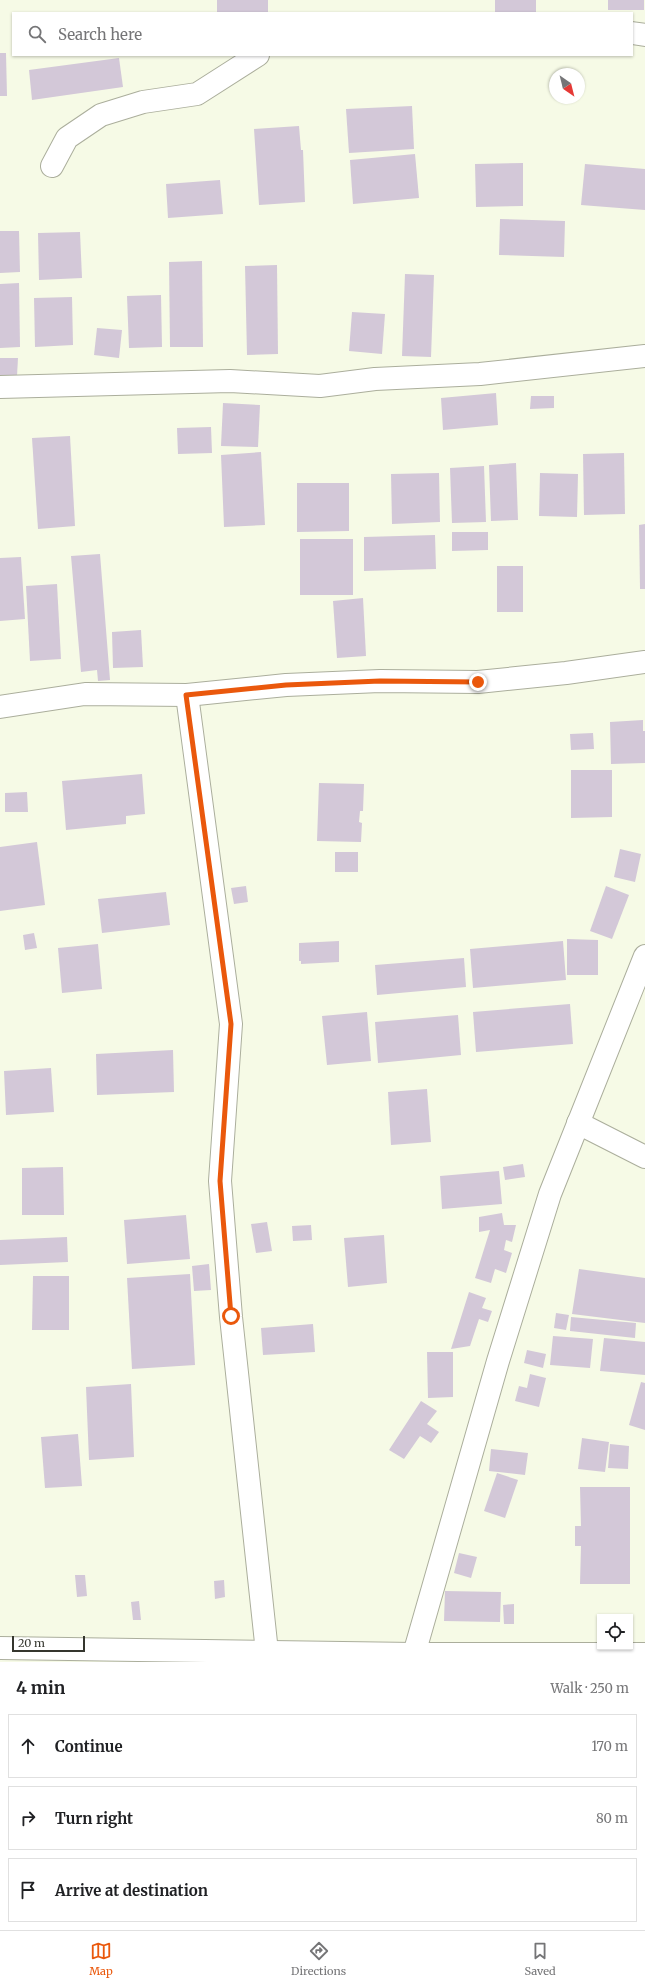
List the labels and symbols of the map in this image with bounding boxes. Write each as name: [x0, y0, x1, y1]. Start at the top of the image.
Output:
north arrow: [549, 68, 585, 104]
route end: [469, 673, 487, 691]
route start: [222, 1307, 240, 1325]
scale bar: [12, 1634, 85, 1653]

